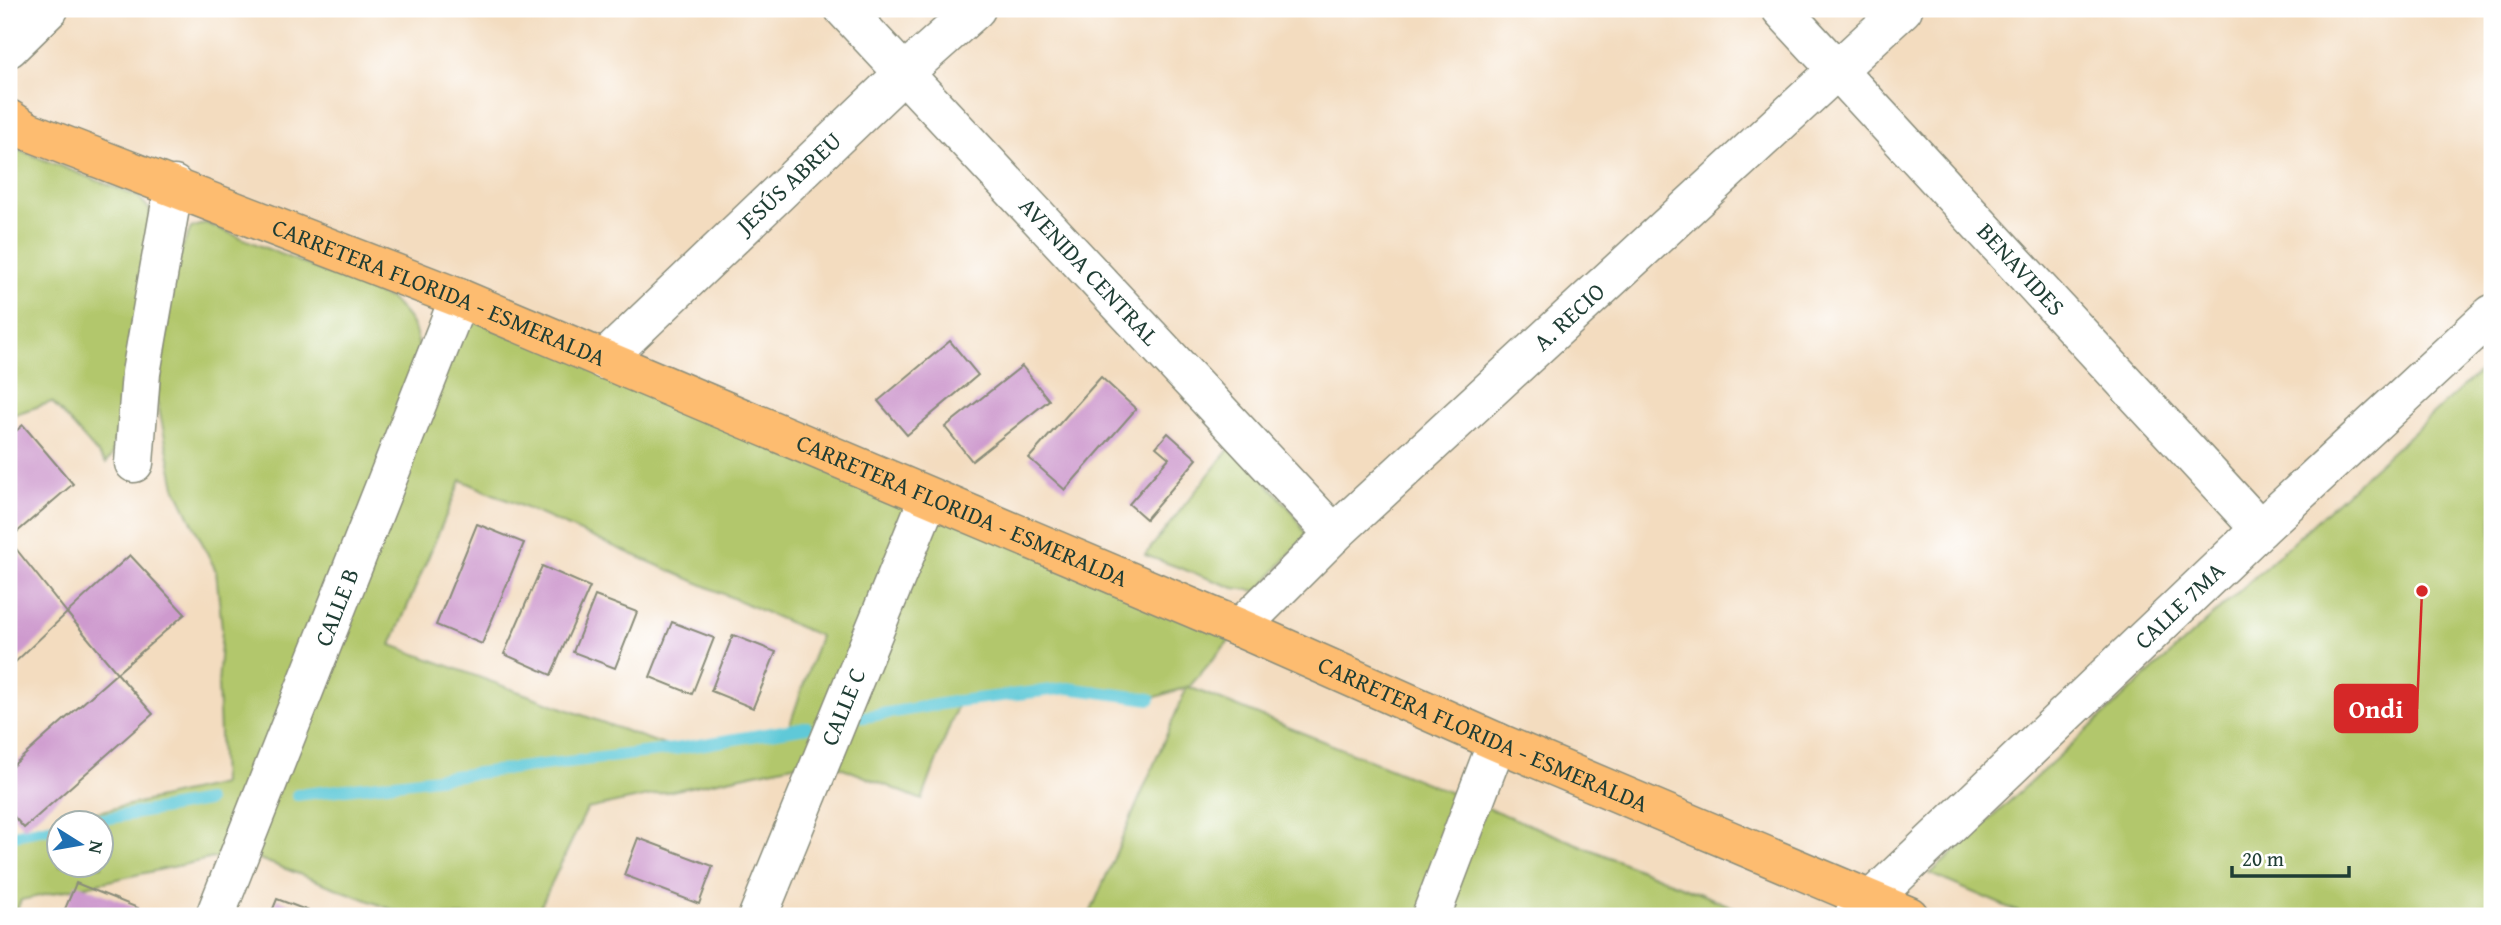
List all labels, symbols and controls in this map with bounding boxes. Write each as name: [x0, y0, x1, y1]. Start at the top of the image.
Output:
street label: JESÚS ABREU: [726, 124, 849, 244]
street label: AVENIDA CENTRAL: [1011, 189, 1168, 353]
street label: CARRETERA FLORIDA - ESMERALDA: [267, 209, 612, 375]
street label: BENAVIDES: [1969, 215, 2073, 323]
street label: A. RECIO: [1525, 274, 1613, 359]
street label: CARRETERA FLORIDA - ESMERALDA: [791, 425, 1134, 596]
street label: CALLE 7MA: [2126, 553, 2233, 657]
street label: CALLE B: [305, 563, 368, 651]
street label: CARRETERA FLORIDA - ESMERALDA: [1313, 647, 1654, 821]
street label: CALLE C: [811, 663, 874, 751]
callout: Ondi: [2335, 685, 2417, 732]
text: Ondi: [2349, 689, 2403, 728]
north arrow: [46, 810, 116, 880]
scale bar: [2232, 834, 2349, 878]
text: N: [82, 838, 112, 856]
text: 20 m: [2242, 843, 2284, 874]

